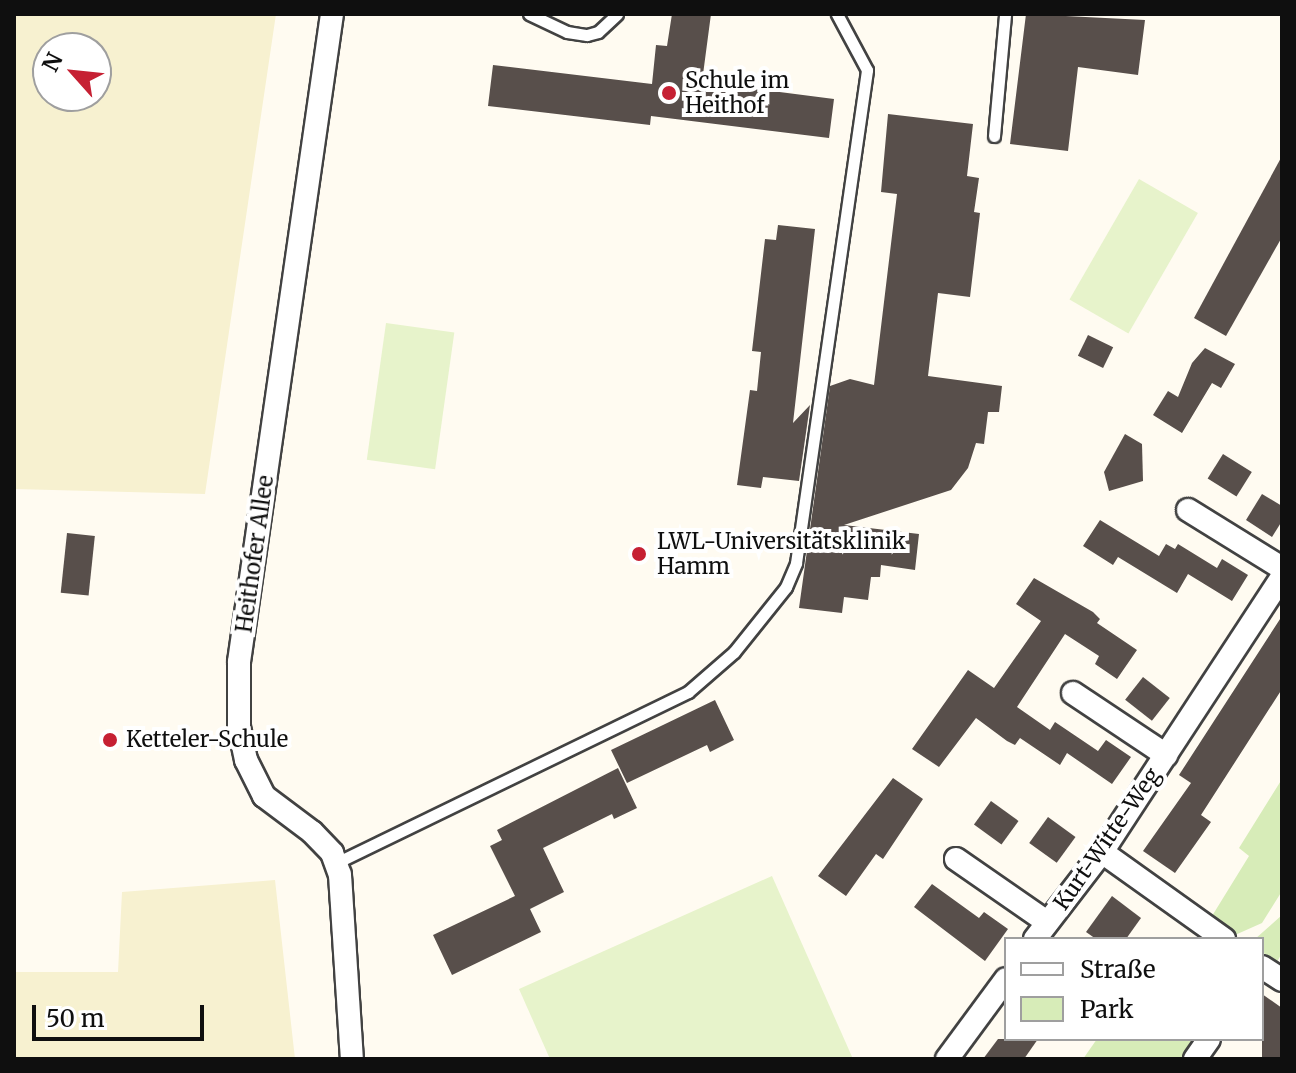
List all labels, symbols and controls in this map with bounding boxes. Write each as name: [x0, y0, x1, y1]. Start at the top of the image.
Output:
north arrow: [32, 32, 112, 112]
text: N: [36, 48, 69, 76]
place label: Schule im Heithof: [685, 67, 789, 118]
marker: Schule im Heithof: [660, 84, 678, 102]
street label: Heithofer Allee: [231, 474, 279, 634]
place label: LWL-Universitätsklinik Hamm: [657, 528, 906, 580]
marker: LWL-Universitätsklinik Hamm: [628, 543, 650, 565]
place label: Ketteler-Schule: [126, 727, 288, 753]
marker: Ketteler-Schule: [101, 731, 119, 749]
street label: Kurt-Witte-Weg: [1048, 763, 1166, 915]
legend: [1004, 937, 1264, 1041]
text: Straße: [1080, 954, 1155, 985]
scale bar: [36, 989, 208, 1039]
text: Park: [1080, 994, 1133, 1025]
text: 50 m: [46, 1003, 105, 1034]

